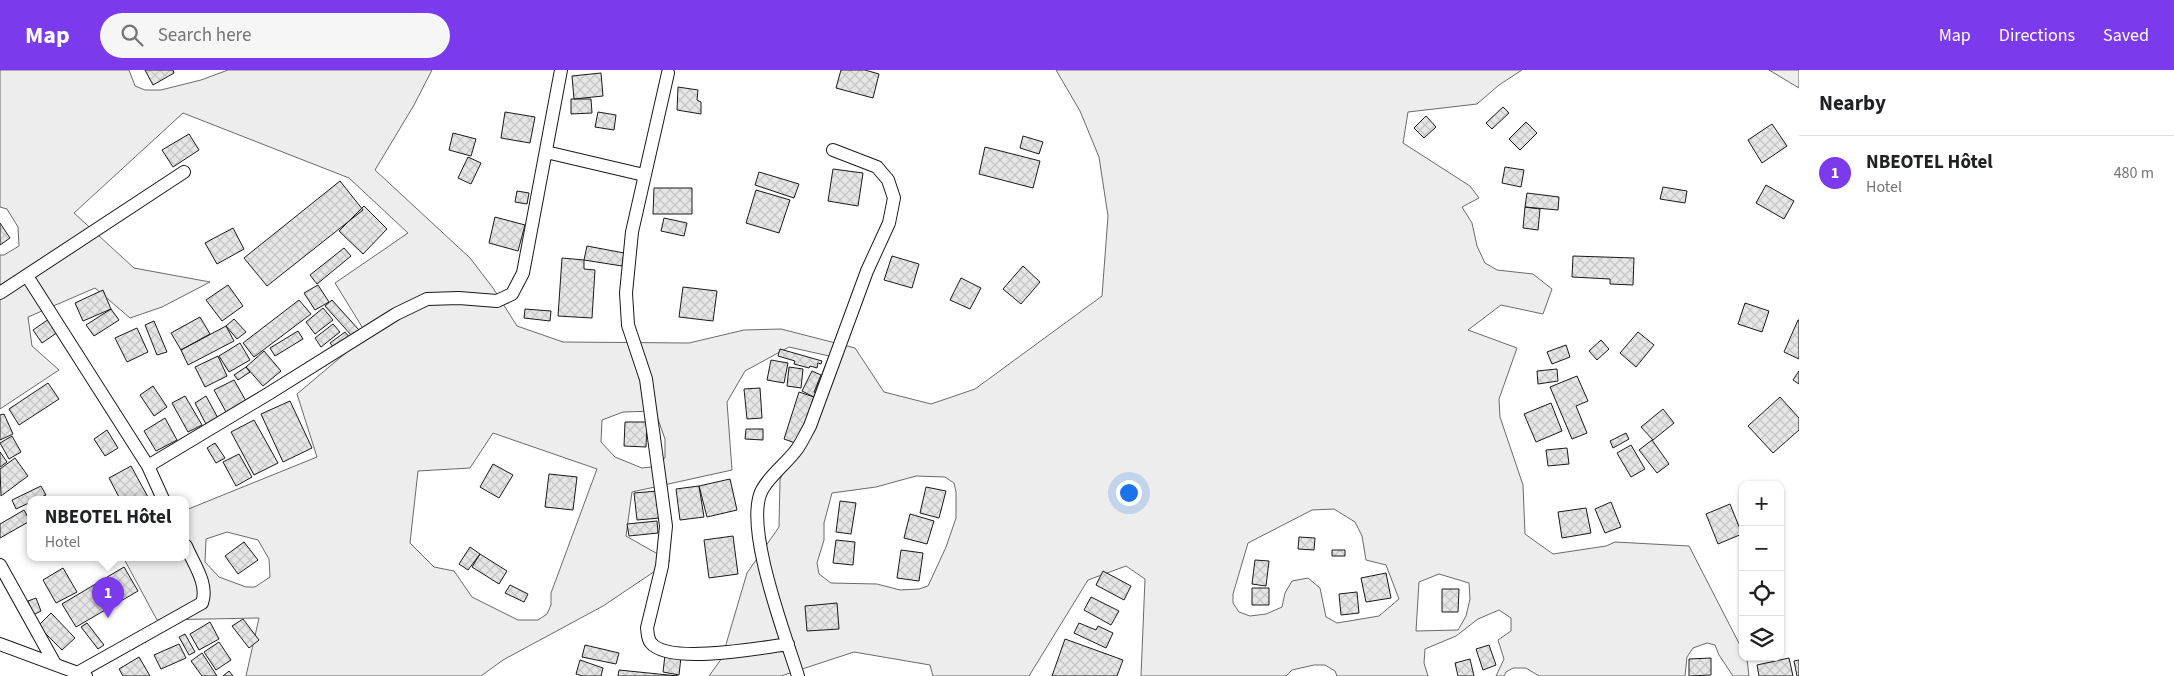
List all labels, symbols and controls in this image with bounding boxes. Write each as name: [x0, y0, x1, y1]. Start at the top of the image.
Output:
search box: [100, 13, 450, 58]
text: Map: [25, 18, 70, 53]
icon: search: [118, 21, 146, 49]
text: Search here: [158, 22, 251, 49]
text: Map: [1939, 23, 1971, 48]
text: Directions: [1999, 23, 2075, 48]
text: Saved: [2103, 23, 2149, 48]
text: Nearby: [1819, 88, 1886, 118]
text: NBEOTEL Hôtel: [1866, 149, 1993, 176]
text: 1: [1831, 162, 1839, 184]
text: 480 m: [2114, 162, 2154, 184]
text: Hotel: [1866, 176, 1902, 198]
your location: [1116, 480, 1142, 506]
map controls: [1739, 481, 1784, 661]
button: +: [1739, 481, 1784, 526]
popup: [27, 496, 189, 561]
text: NBEOTEL Hôtel: [45, 504, 171, 531]
button: −: [1739, 526, 1784, 571]
text: Hotel: [45, 531, 81, 553]
button: locate: [1739, 571, 1784, 616]
pin: 1: [92, 577, 124, 618]
button: layers: [1739, 616, 1784, 661]

